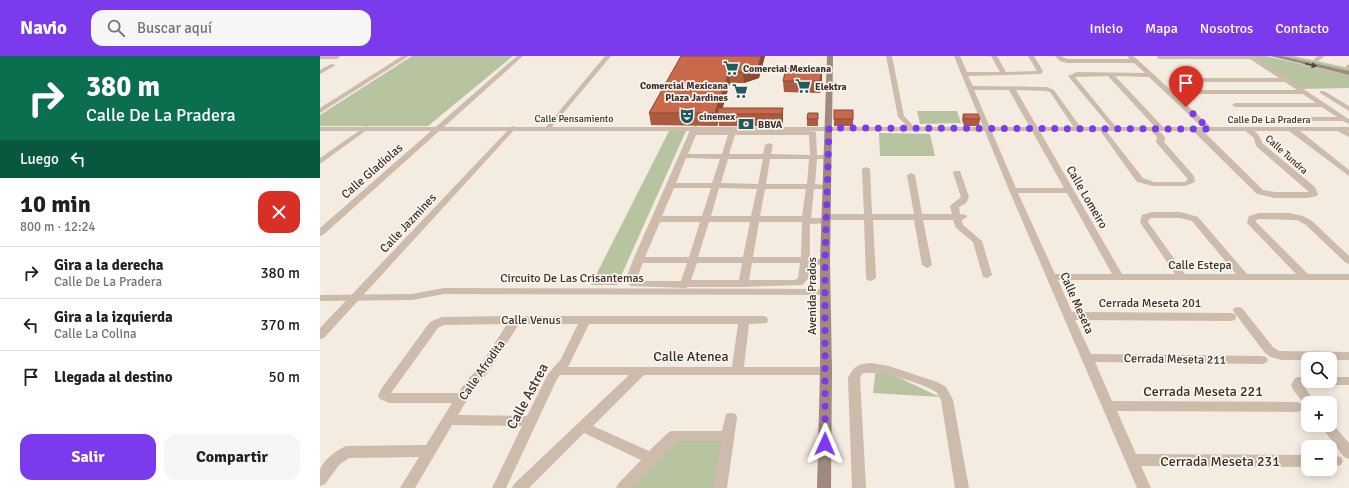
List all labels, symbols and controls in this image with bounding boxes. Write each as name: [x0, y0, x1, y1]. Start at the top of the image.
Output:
search box: [91, 10, 371, 46]
text: Navio: [20, 16, 67, 40]
icon: search: [105, 17, 127, 39]
text: Buscar aquí: [137, 19, 212, 37]
text: Inicio: [1090, 20, 1123, 37]
text: Mapa: [1145, 20, 1178, 37]
text: Nosotros: [1200, 20, 1253, 37]
text: Contacto: [1275, 20, 1329, 37]
supermarket icon: Comercial Mexicana: [722, 59, 740, 77]
one-way arrow: [1305, 62, 1317, 68]
place label: Comercial Mexicana: [743, 63, 831, 75]
pin: [1169, 66, 1203, 107]
text: 380 m: [86, 70, 160, 104]
icon: right: [20, 72, 72, 124]
icon: arrive: [1175, 72, 1197, 94]
supermarket icon: Elektra: [794, 77, 812, 95]
place label: Comercial Mexicana Plaza Jardines: [640, 80, 729, 104]
place label: Elektra: [815, 81, 847, 93]
supermarket icon: Comercial Mexicana Plaza Jardines: [731, 82, 749, 100]
text: Calle De La Pradera: [86, 104, 236, 126]
theatre icon: cinemex: [678, 107, 696, 125]
place label: cinemex: [699, 111, 735, 123]
street label: Calle Pensamiento: [535, 113, 613, 125]
street label: Calle De La Pradera: [1227, 114, 1311, 126]
bank icon: BBVA: [737, 115, 755, 133]
place label: BBVA: [758, 119, 783, 131]
street label: Calle Tundra: [1263, 133, 1310, 177]
street label: Calle Gladiolas: [338, 141, 406, 202]
icon: left: [67, 148, 89, 170]
text: Luego: [20, 150, 59, 168]
street label: Calle Lomeiro: [1063, 163, 1111, 231]
text: 10 min: [20, 189, 91, 219]
street label: Calle Jazmines: [377, 190, 440, 256]
button: close: [258, 191, 300, 233]
text: 800 m · 12:24: [20, 219, 96, 235]
text: Gira a la derecha: [54, 256, 164, 274]
street label: Avenida Prados: [805, 257, 820, 335]
street label: Calle Estepa: [1168, 258, 1232, 273]
icon: right: [20, 262, 42, 284]
text: 380 m: [260, 264, 300, 282]
street label: Calle Meseta: [1056, 270, 1097, 336]
street label: Circuito De Las Crisantemas: [500, 271, 644, 286]
text: Calle De La Pradera: [54, 274, 162, 290]
street label: Cerrada Meseta 201: [1099, 296, 1201, 311]
text: Gira a la izquierda: [54, 308, 173, 326]
street label: Calle Venus: [501, 313, 561, 328]
icon: left: [20, 314, 42, 336]
text: 370 m: [260, 316, 300, 334]
text: Calle La Colina: [54, 326, 137, 342]
street label: Calle Afrodita: [456, 337, 509, 403]
street label: Calle Atenea: [653, 348, 729, 365]
street label: Cerrada Meseta 211: [1124, 351, 1226, 368]
map controls: [1301, 352, 1337, 476]
button: search: [1301, 352, 1337, 388]
street label: Calle Astrea: [503, 360, 552, 432]
icon: arrive: [20, 366, 42, 388]
text: Llegada al destino: [54, 368, 173, 386]
text: 50 m: [269, 368, 300, 386]
street label: Cerrada Meseta 221: [1143, 383, 1263, 400]
button: +: [1301, 396, 1337, 432]
position arrow: [804, 423, 846, 465]
button: Salir: [20, 434, 156, 480]
button: Compartir: [164, 434, 300, 480]
button: −: [1301, 440, 1337, 476]
street label: Cerrada Meseta 231: [1160, 453, 1280, 470]

